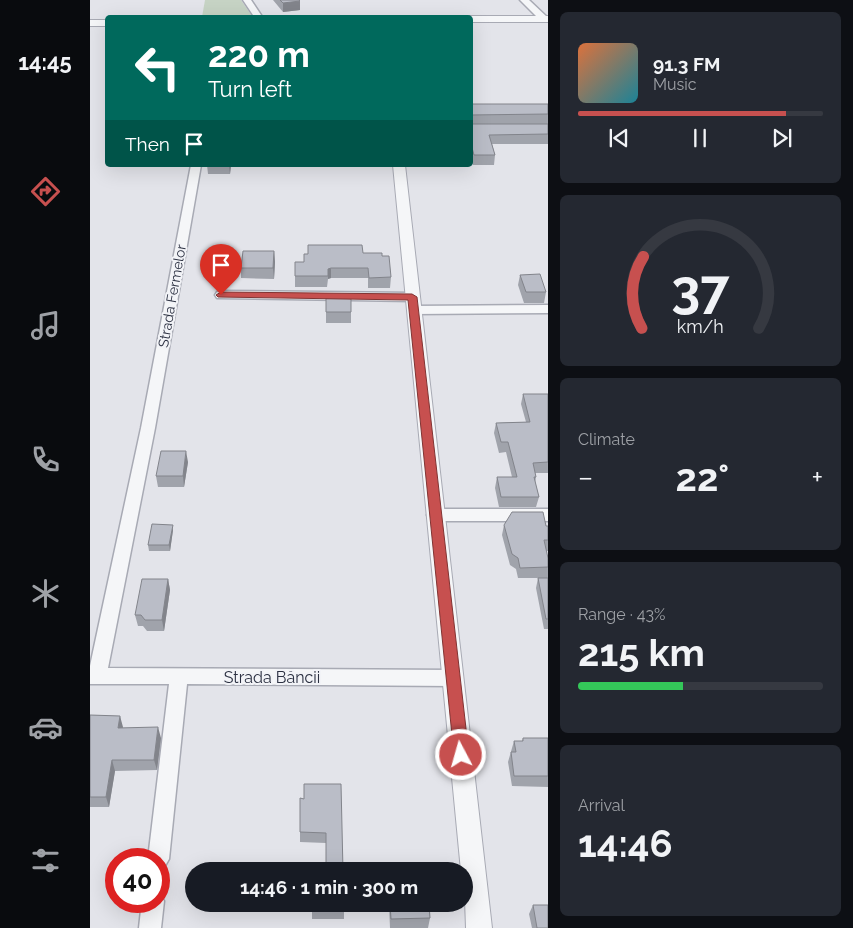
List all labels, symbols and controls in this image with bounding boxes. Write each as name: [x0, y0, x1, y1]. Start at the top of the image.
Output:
text: 220 m: [208, 34, 310, 75]
icon: left: [125, 35, 190, 100]
text: 14:45: [18, 49, 72, 75]
text: 91.3 FM: [653, 53, 720, 75]
text: Music: [653, 75, 697, 94]
text: Turn left: [208, 76, 292, 102]
icon: previous: [605, 124, 633, 152]
icon: pause: [686, 124, 714, 152]
icon: next: [768, 124, 796, 152]
icon: arrive: [180, 130, 208, 158]
text: Then: [125, 133, 170, 155]
icon: directions: [28, 174, 63, 209]
street label: Strada Fermelor: [155, 243, 189, 349]
pin: [200, 244, 242, 295]
icon: arrive: [207, 251, 235, 279]
text: 37: [671, 258, 730, 319]
icon: music: [28, 308, 63, 343]
text: km/h: [677, 316, 724, 337]
text: Climate: [578, 430, 635, 449]
icon: phone: [28, 442, 63, 477]
text: 22°: [676, 455, 729, 500]
text: −: [578, 461, 593, 494]
text: +: [811, 461, 823, 494]
icon: climate: [28, 576, 63, 611]
text: Range · 43%: [578, 605, 666, 624]
text: 215 km: [578, 630, 705, 675]
street label: Strada Băncii: [224, 668, 320, 687]
icon: car: [28, 710, 63, 745]
position arrow: [434, 728, 486, 780]
text: Arrival: [578, 796, 625, 815]
text: 14:46: [578, 821, 673, 866]
icon: filters: [28, 843, 63, 878]
speed limit sign: 40: [105, 848, 170, 913]
text: 14:46 · 1 min · 300 m: [240, 876, 418, 898]

